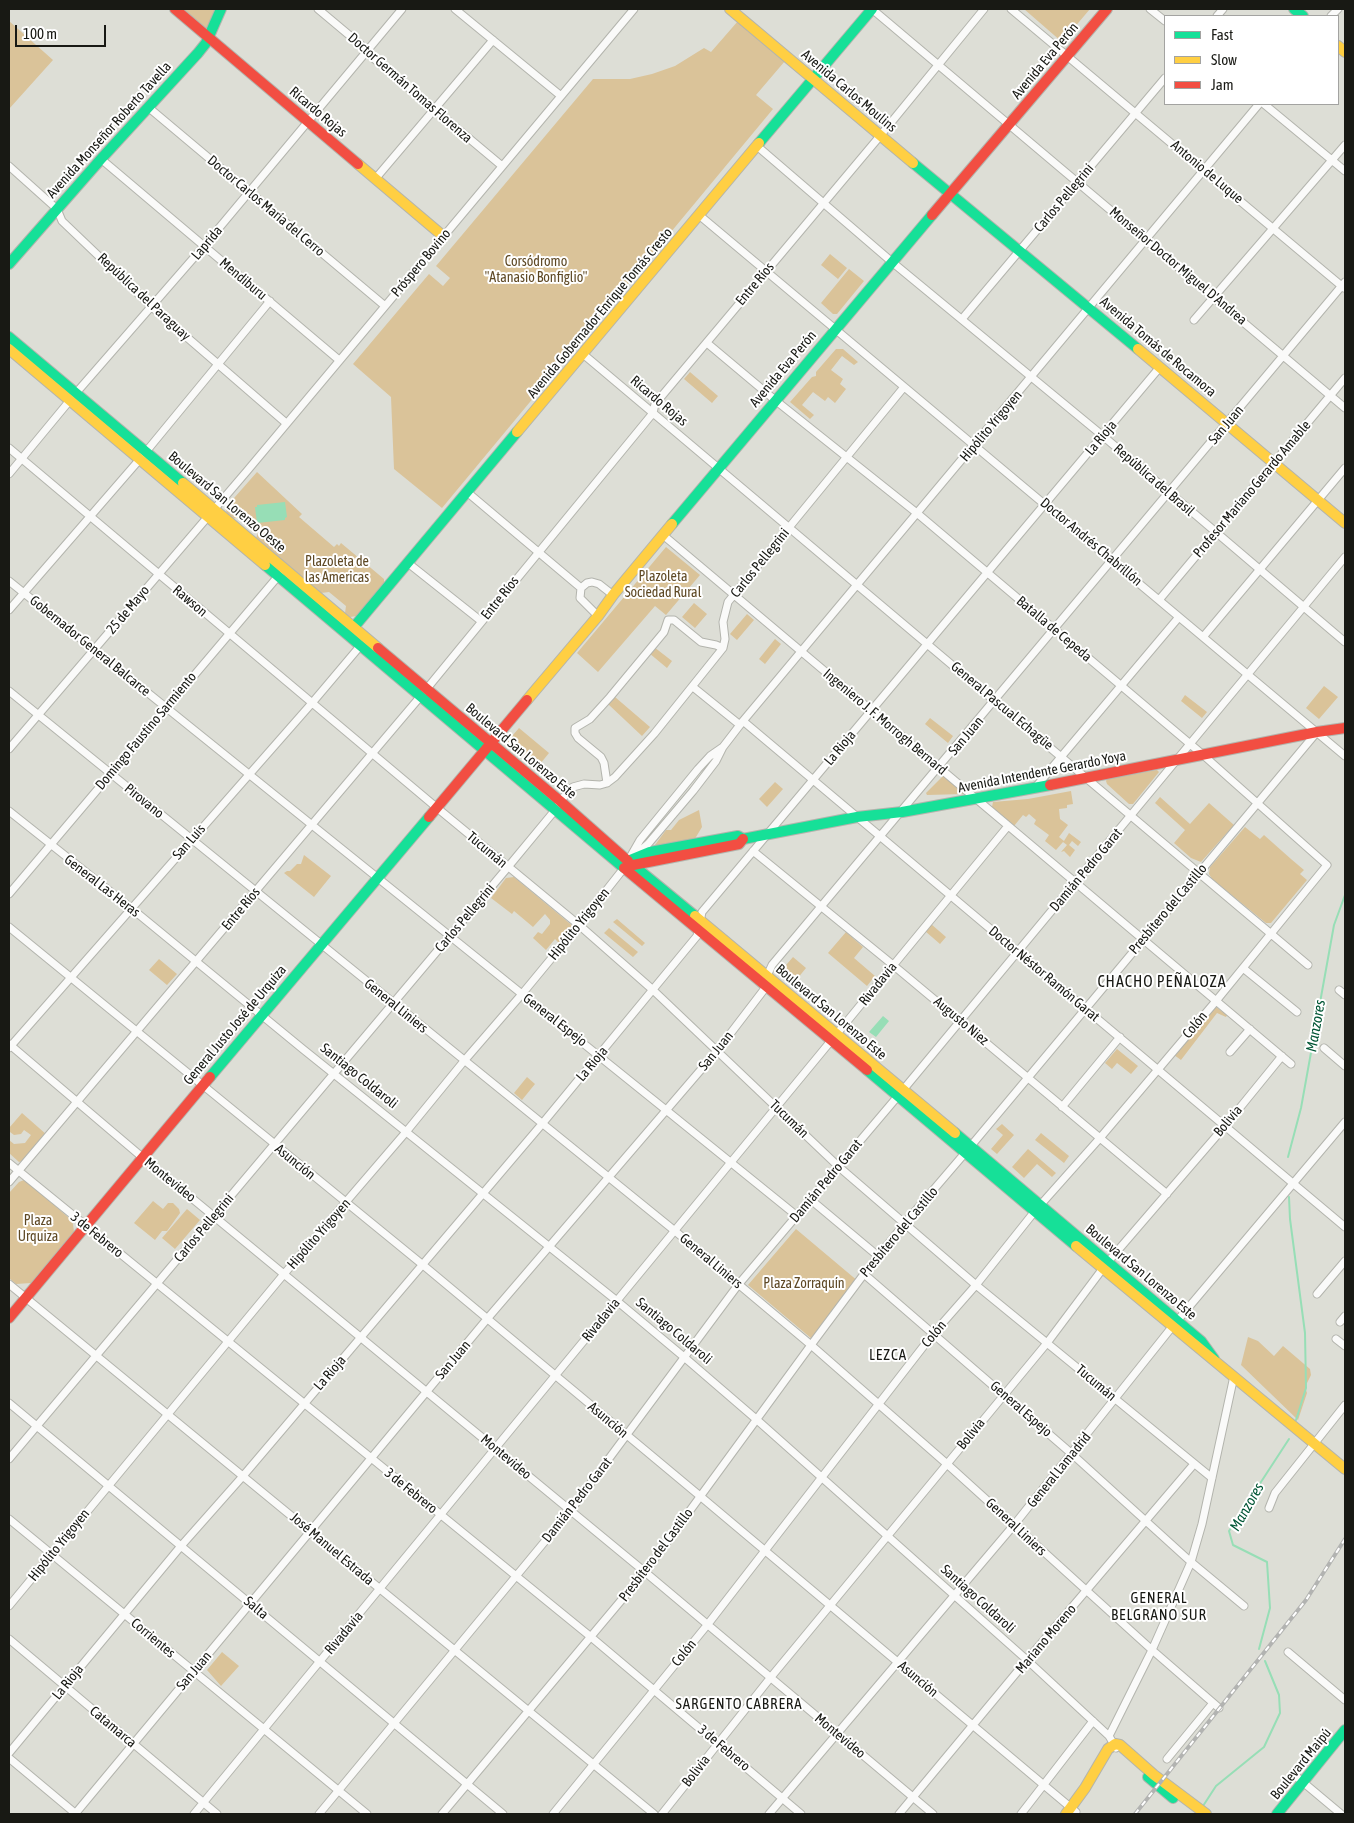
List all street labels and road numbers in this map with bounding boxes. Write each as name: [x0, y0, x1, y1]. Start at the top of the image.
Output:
street label: Avenida Eva Perón: [1008, 19, 1082, 103]
street label: Doctor Germán Tomas Florenza: [344, 29, 476, 147]
street label: Avenida Carlos Moulins: [798, 46, 900, 136]
street label: Avenida Monseñor Roberto Tavella: [43, 58, 175, 202]
street label: Ricardo Rojas: [286, 83, 350, 141]
street label: Antonio de Luque: [1167, 137, 1247, 207]
street label: Doctor Carlos María del Cerro: [204, 152, 328, 260]
street label: Carlos Pellegrini: [1031, 160, 1097, 236]
street label: Monseñor Doctor Miguel D'Andrea: [1106, 204, 1250, 328]
street label: Laprida: [188, 223, 226, 263]
street label: Avenida Gobernador Enrique Tomás Cresto: [524, 225, 676, 401]
street label: Próspero Bovino: [388, 226, 454, 300]
street label: República del Paraguay: [94, 250, 194, 344]
street label: Mendiburu: [216, 254, 270, 304]
street label: Entre Ríos: [732, 259, 778, 309]
street label: Avenida Tomás de Rocamora: [1097, 293, 1219, 401]
street label: Avenida Eva Perón: [746, 327, 820, 411]
street label: Ricardo Rojas: [627, 372, 691, 430]
street label: Hipólito Yrigoyen: [956, 387, 1026, 465]
street label: San Juan: [1205, 402, 1247, 448]
street label: La Rioja: [1082, 417, 1120, 459]
street label: Profesor Mariano Gerardo Amable: [1190, 417, 1314, 561]
street label: República del Brasil: [1110, 440, 1198, 520]
street label: Boulevard San Lorenzo Oeste: [165, 448, 289, 556]
street label: Doctor Andrés Chabrillón: [1037, 494, 1145, 590]
street label: Carlos Pellegrini: [727, 525, 793, 601]
street label: Entre Ríos: [477, 573, 523, 623]
street label: 25 de Mayo: [103, 582, 153, 638]
street label: Rawson: [169, 582, 211, 620]
street label: Gobernador General Balcarce: [26, 592, 154, 700]
street label: Batalla de Cepeda: [1013, 593, 1095, 665]
street label: General Pascual Echagüe: [947, 658, 1057, 754]
street label: Ingeniero J. F. Morrogh Bernard: [820, 665, 950, 779]
street label: Domingo Faustino Sarmiento: [92, 669, 200, 793]
street label: Boulevard San Lorenzo Este: [462, 700, 580, 802]
street label: San Juan: [945, 713, 987, 759]
street label: La Rioja: [821, 727, 859, 769]
street label: Avenida Intendente Gerardo Yoya: [957, 747, 1127, 797]
street label: Pirovano: [121, 780, 167, 822]
street label: San Luis: [169, 821, 209, 863]
street label: Damián Pedro Garat: [1046, 825, 1126, 915]
street label: Tucumán: [463, 828, 511, 872]
street label: General Las Heras: [61, 851, 143, 921]
street label: Presbítero del Castillo: [1125, 861, 1211, 957]
street label: Carlos Pellegrini: [432, 880, 498, 956]
street label: Entre Ríos: [218, 884, 264, 934]
street label: Hipólito Yrigoyen: [545, 885, 613, 963]
street label: Doctor Néstor Ramón Garat: [985, 923, 1103, 1025]
street label: Rivadavia: [855, 959, 901, 1009]
street label: Boulevard San Lorenzo Este: [772, 961, 890, 1063]
street label: General Justo José de Urquiza: [180, 962, 290, 1088]
street label: General Liniers: [361, 975, 431, 1037]
street label: General Espejo: [520, 990, 590, 1050]
street label: Augusto Niez: [930, 993, 992, 1049]
street label: Colón: [1179, 1008, 1211, 1042]
street label: San Juan: [695, 1028, 737, 1074]
street label: Santiago Coldaroli: [317, 1040, 401, 1112]
street label: La Rioja: [573, 1043, 611, 1085]
street label: Tucumán: [766, 1096, 812, 1142]
street label: Bolivia: [1210, 1102, 1246, 1140]
street label: Damián Pedro Garat: [786, 1136, 866, 1226]
street label: Asunción: [271, 1141, 319, 1183]
street label: Montevideo: [141, 1154, 199, 1206]
street label: Presbítero del Castillo: [856, 1184, 942, 1280]
street label: Carlos Pellegrini: [171, 1190, 237, 1266]
street label: Hipólito Yrigoyen: [284, 1195, 354, 1273]
street label: 3 de Febrero: [67, 1209, 127, 1261]
street label: Boulevard San Lorenzo Este: [1082, 1221, 1200, 1323]
street label: General Liniers: [676, 1230, 746, 1292]
street label: Santiago Coldaroli: [632, 1294, 716, 1368]
street label: Rivadavia: [578, 1295, 624, 1345]
street label: Colón: [918, 1317, 950, 1351]
street label: San Juan: [432, 1337, 474, 1383]
street label: La Rioja: [310, 1352, 350, 1394]
street label: Tucumán: [1072, 1361, 1120, 1405]
street label: General Espejo: [987, 1378, 1055, 1440]
street label: Asunción: [585, 1398, 631, 1442]
street label: Bolivia: [953, 1415, 989, 1453]
street label: General Lamadrid: [1024, 1429, 1094, 1511]
street label: Montevideo: [477, 1431, 535, 1483]
street label: Damián Pedro Garat: [539, 1454, 615, 1546]
street label: 3 de Febrero: [381, 1465, 441, 1517]
street label: General Liniers: [982, 1495, 1050, 1559]
street label: Presbítero del Castillo: [615, 1505, 697, 1605]
street label: Hipólito Yrigoyen: [25, 1506, 93, 1584]
street label: José Manuel Estrada: [287, 1509, 377, 1589]
street label: Santiago Coldaroli: [937, 1561, 1019, 1637]
street label: Salta: [240, 1593, 272, 1623]
street label: Mariano Moreno: [1012, 1601, 1080, 1677]
street label: Rivadavia: [321, 1608, 367, 1658]
street label: Corrientes: [127, 1615, 179, 1661]
street label: Colón: [668, 1636, 700, 1670]
street label: San Juan: [173, 1648, 215, 1694]
street label: Asunción: [895, 1657, 941, 1701]
street label: La Rioja: [49, 1661, 87, 1703]
street label: Catamarca: [86, 1703, 140, 1751]
street label: Montevideo: [811, 1710, 869, 1762]
street label: 3 de Febrero: [694, 1721, 754, 1775]
street label: Boulevard Maipú: [1267, 1725, 1335, 1803]
street label: Bolivia: [678, 1752, 714, 1790]

